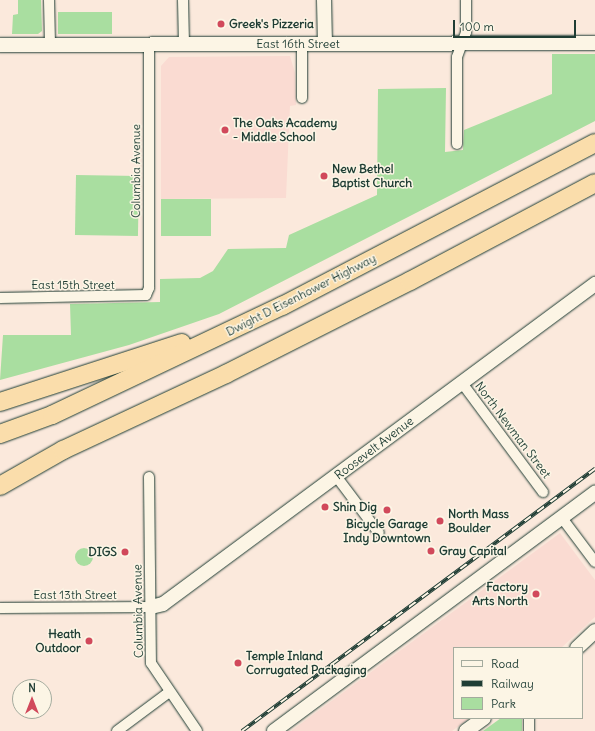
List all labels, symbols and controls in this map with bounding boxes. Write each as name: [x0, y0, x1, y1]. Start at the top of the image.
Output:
scale bar: [455, 12, 578, 38]
place label: Greek's Pizzeria: [229, 17, 314, 31]
marker: Greek's Pizzeria: [216, 19, 226, 29]
text: 100 m: [460, 19, 494, 34]
street label: East 16th Street: [256, 37, 340, 51]
place label: The Oaks Academy - Middle School: [233, 116, 337, 144]
street label: Columbia Avenue: [129, 124, 143, 218]
marker: The Oaks Academy - Middle School: [220, 125, 230, 135]
place label: New Bethel Baptist Church: [332, 162, 412, 190]
marker: New Bethel Baptist Church: [319, 171, 329, 181]
street label: Dwight D Eisenhower Highway: [224, 251, 378, 339]
street label: East 15th Street: [31, 278, 115, 292]
street label: North Newman Street: [472, 379, 554, 481]
street label: Roosevelt Avenue: [332, 414, 416, 482]
place label: Shin Dig: [333, 500, 377, 514]
marker: Shin Dig: [320, 502, 330, 512]
marker: Bicycle Garage Indy Downtown: [382, 505, 392, 515]
place label: North Mass Boulder: [448, 507, 509, 535]
marker: North Mass Boulder: [435, 516, 445, 526]
place label: Bicycle Garage Indy Downtown: [343, 517, 431, 545]
place label: Gray Capital: [439, 544, 507, 558]
place label: DIGS: [88, 545, 117, 559]
marker: Gray Capital: [426, 546, 436, 556]
marker: DIGS: [120, 547, 130, 557]
street label: Columbia Avenue: [130, 564, 146, 658]
place label: Factory Arts North: [472, 580, 528, 608]
street label: East 13th Street: [33, 588, 117, 602]
marker: Factory Arts North: [531, 589, 541, 599]
place label: Heath Outdoor: [35, 627, 81, 655]
marker: Heath Outdoor: [84, 636, 94, 646]
legend: [453, 647, 583, 719]
place label: Temple Inland Corrugated Packaging: [246, 649, 367, 677]
text: Road: [491, 656, 519, 671]
marker: Temple Inland Corrugated Packaging: [233, 658, 243, 668]
text: Railway: [491, 676, 534, 691]
north arrow: [12, 679, 52, 719]
text: N: [28, 681, 36, 695]
text: Park: [491, 696, 516, 711]

